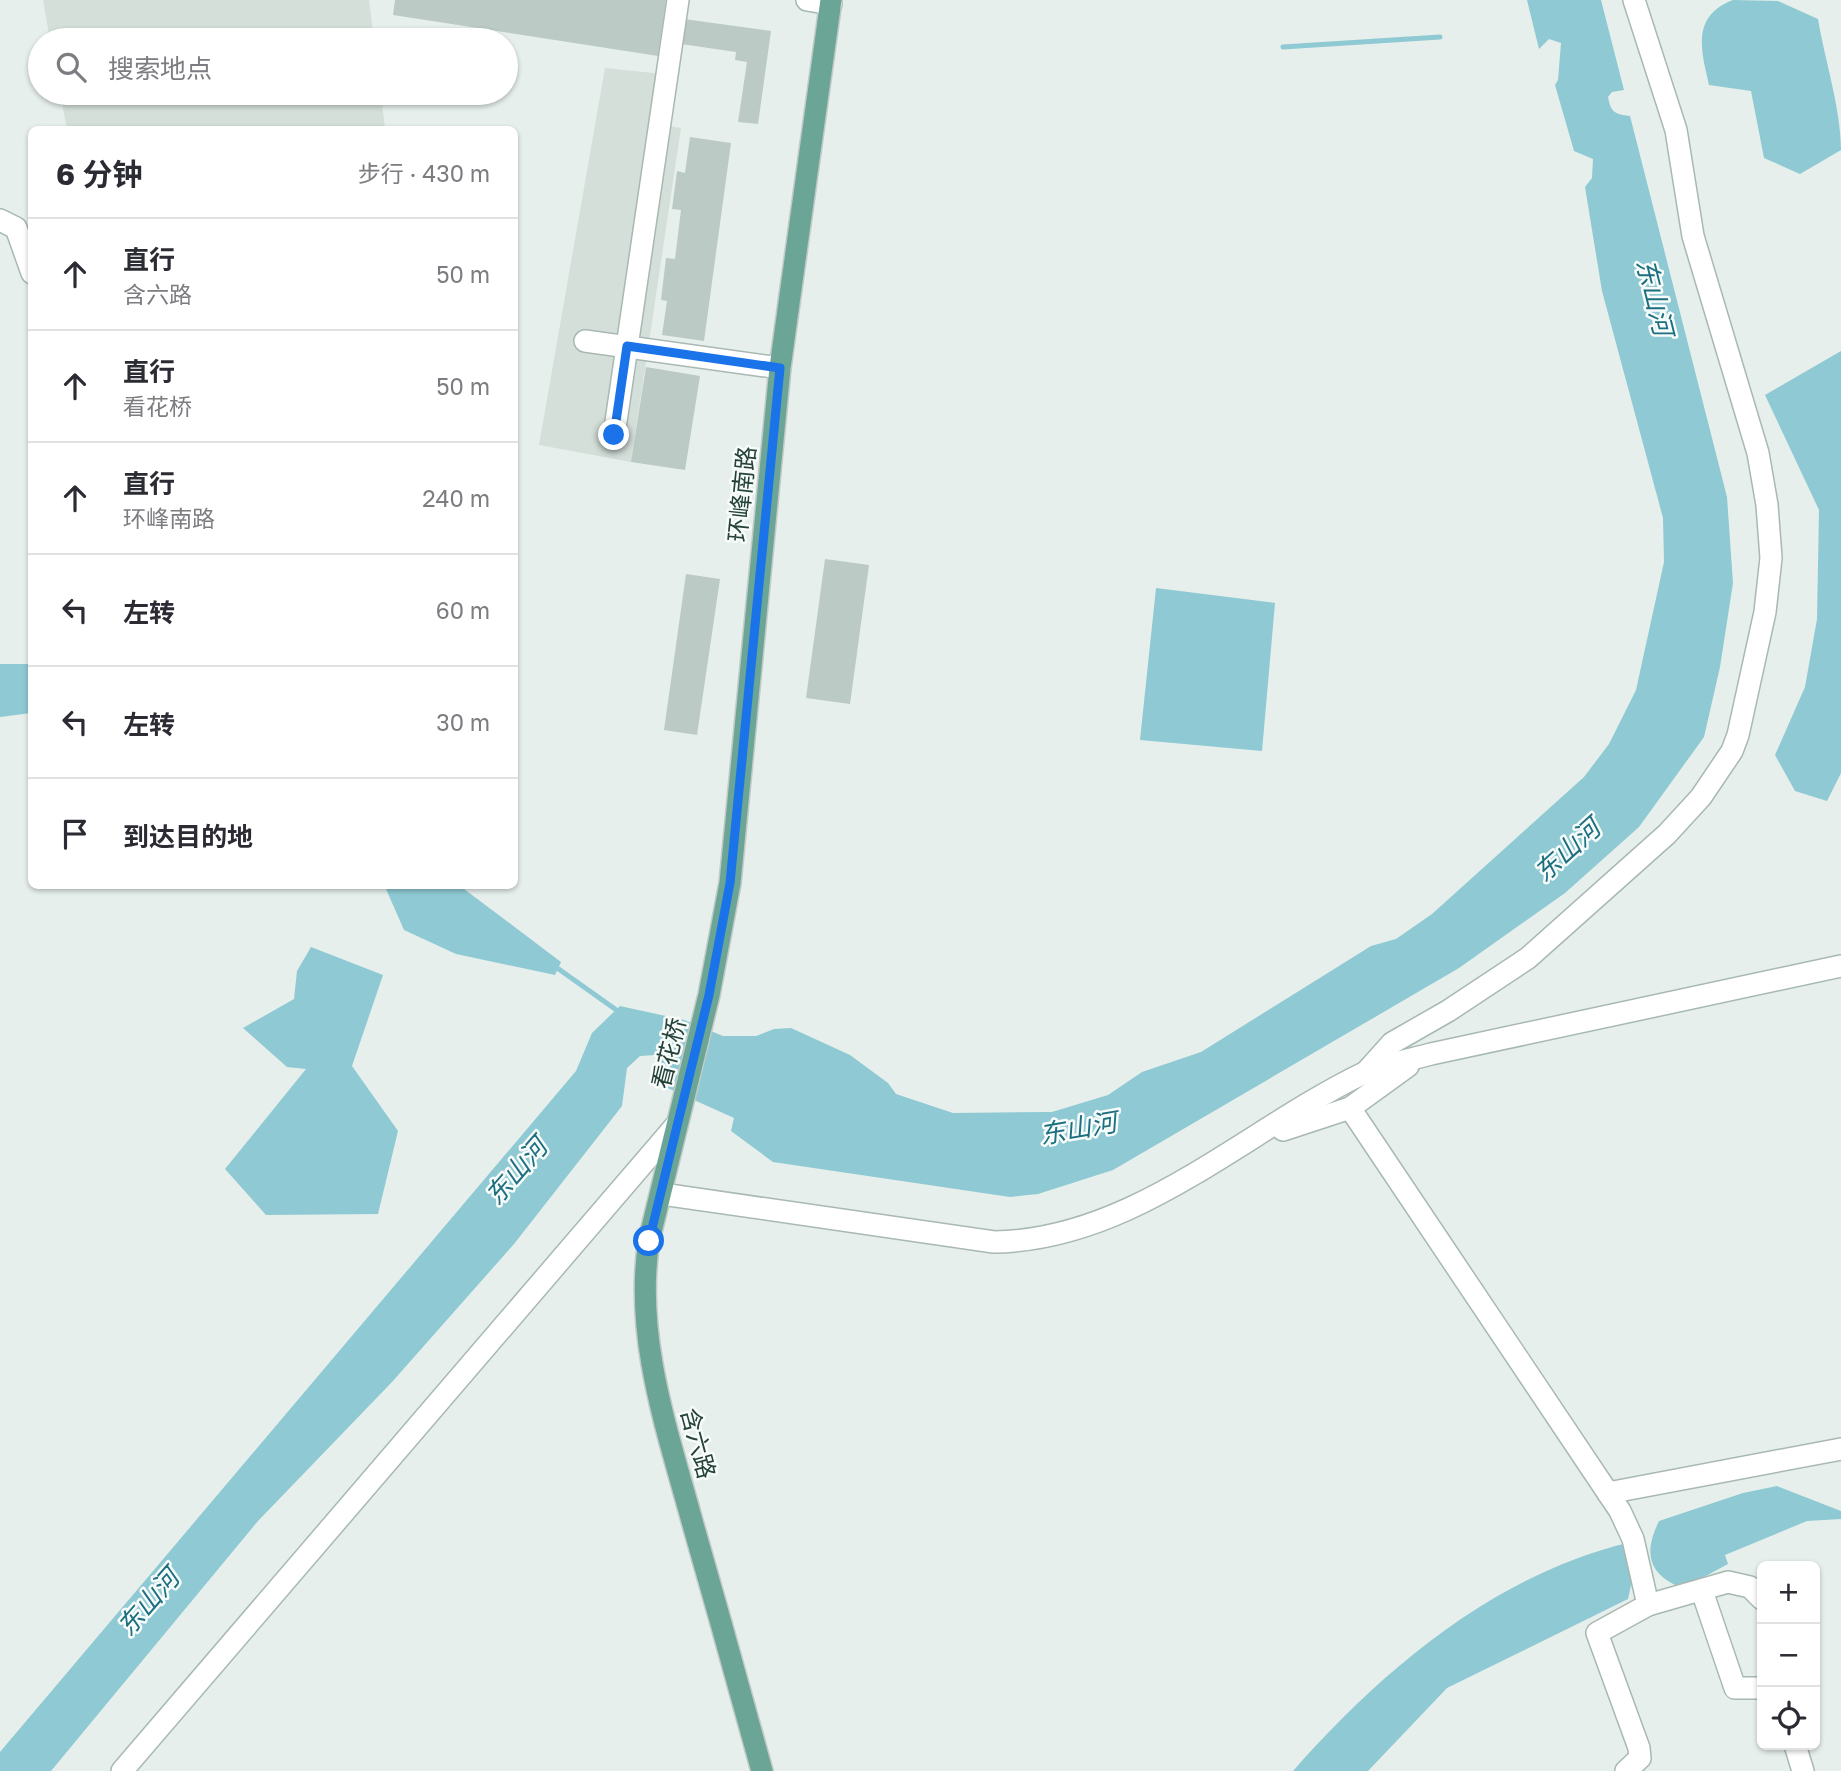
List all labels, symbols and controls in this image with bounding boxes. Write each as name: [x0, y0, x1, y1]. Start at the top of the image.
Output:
search box: [28, 28, 518, 105]
icon: search: [52, 48, 90, 86]
text: 搜索地点: [108, 53, 212, 84]
text: 6 分钟: [56, 156, 143, 192]
text: 步行 · 430 m: [358, 159, 490, 187]
text: 直行: [123, 244, 175, 275]
icon: ahead: [56, 255, 94, 293]
water label: 东山河: [1631, 255, 1681, 343]
text: 50 m: [436, 260, 490, 288]
text: 含六路: [123, 280, 192, 308]
text: 直行: [123, 356, 175, 387]
icon: ahead: [56, 367, 94, 405]
text: 50 m: [436, 372, 490, 400]
text: 看花桥: [123, 392, 192, 420]
route end: [598, 419, 629, 450]
street label: 环峰南路: [722, 445, 760, 543]
text: 直行: [123, 468, 175, 499]
icon: ahead: [56, 479, 94, 517]
text: 240 m: [422, 484, 490, 512]
text: 环峰南路: [123, 504, 215, 532]
icon: left: [56, 591, 94, 629]
text: 60 m: [436, 596, 490, 624]
text: 左转: [123, 597, 175, 628]
icon: left: [56, 703, 94, 741]
text: 30 m: [436, 708, 490, 736]
text: 左转: [123, 709, 175, 740]
water label: 东山河: [1528, 809, 1610, 888]
icon: arrive: [56, 815, 94, 853]
text: 到达目的地: [123, 821, 253, 852]
street label: 看花桥: [645, 1015, 691, 1091]
water label: 东山河: [1037, 1105, 1124, 1150]
water label: 东山河: [479, 1128, 557, 1211]
route start: [633, 1225, 664, 1256]
street label: 含六路: [676, 1404, 722, 1482]
water label: 东山河: [111, 1559, 189, 1642]
map controls: [1757, 1561, 1820, 1750]
button: +: [1757, 1561, 1820, 1624]
button: −: [1757, 1624, 1820, 1687]
button: locate: [1757, 1687, 1820, 1750]

